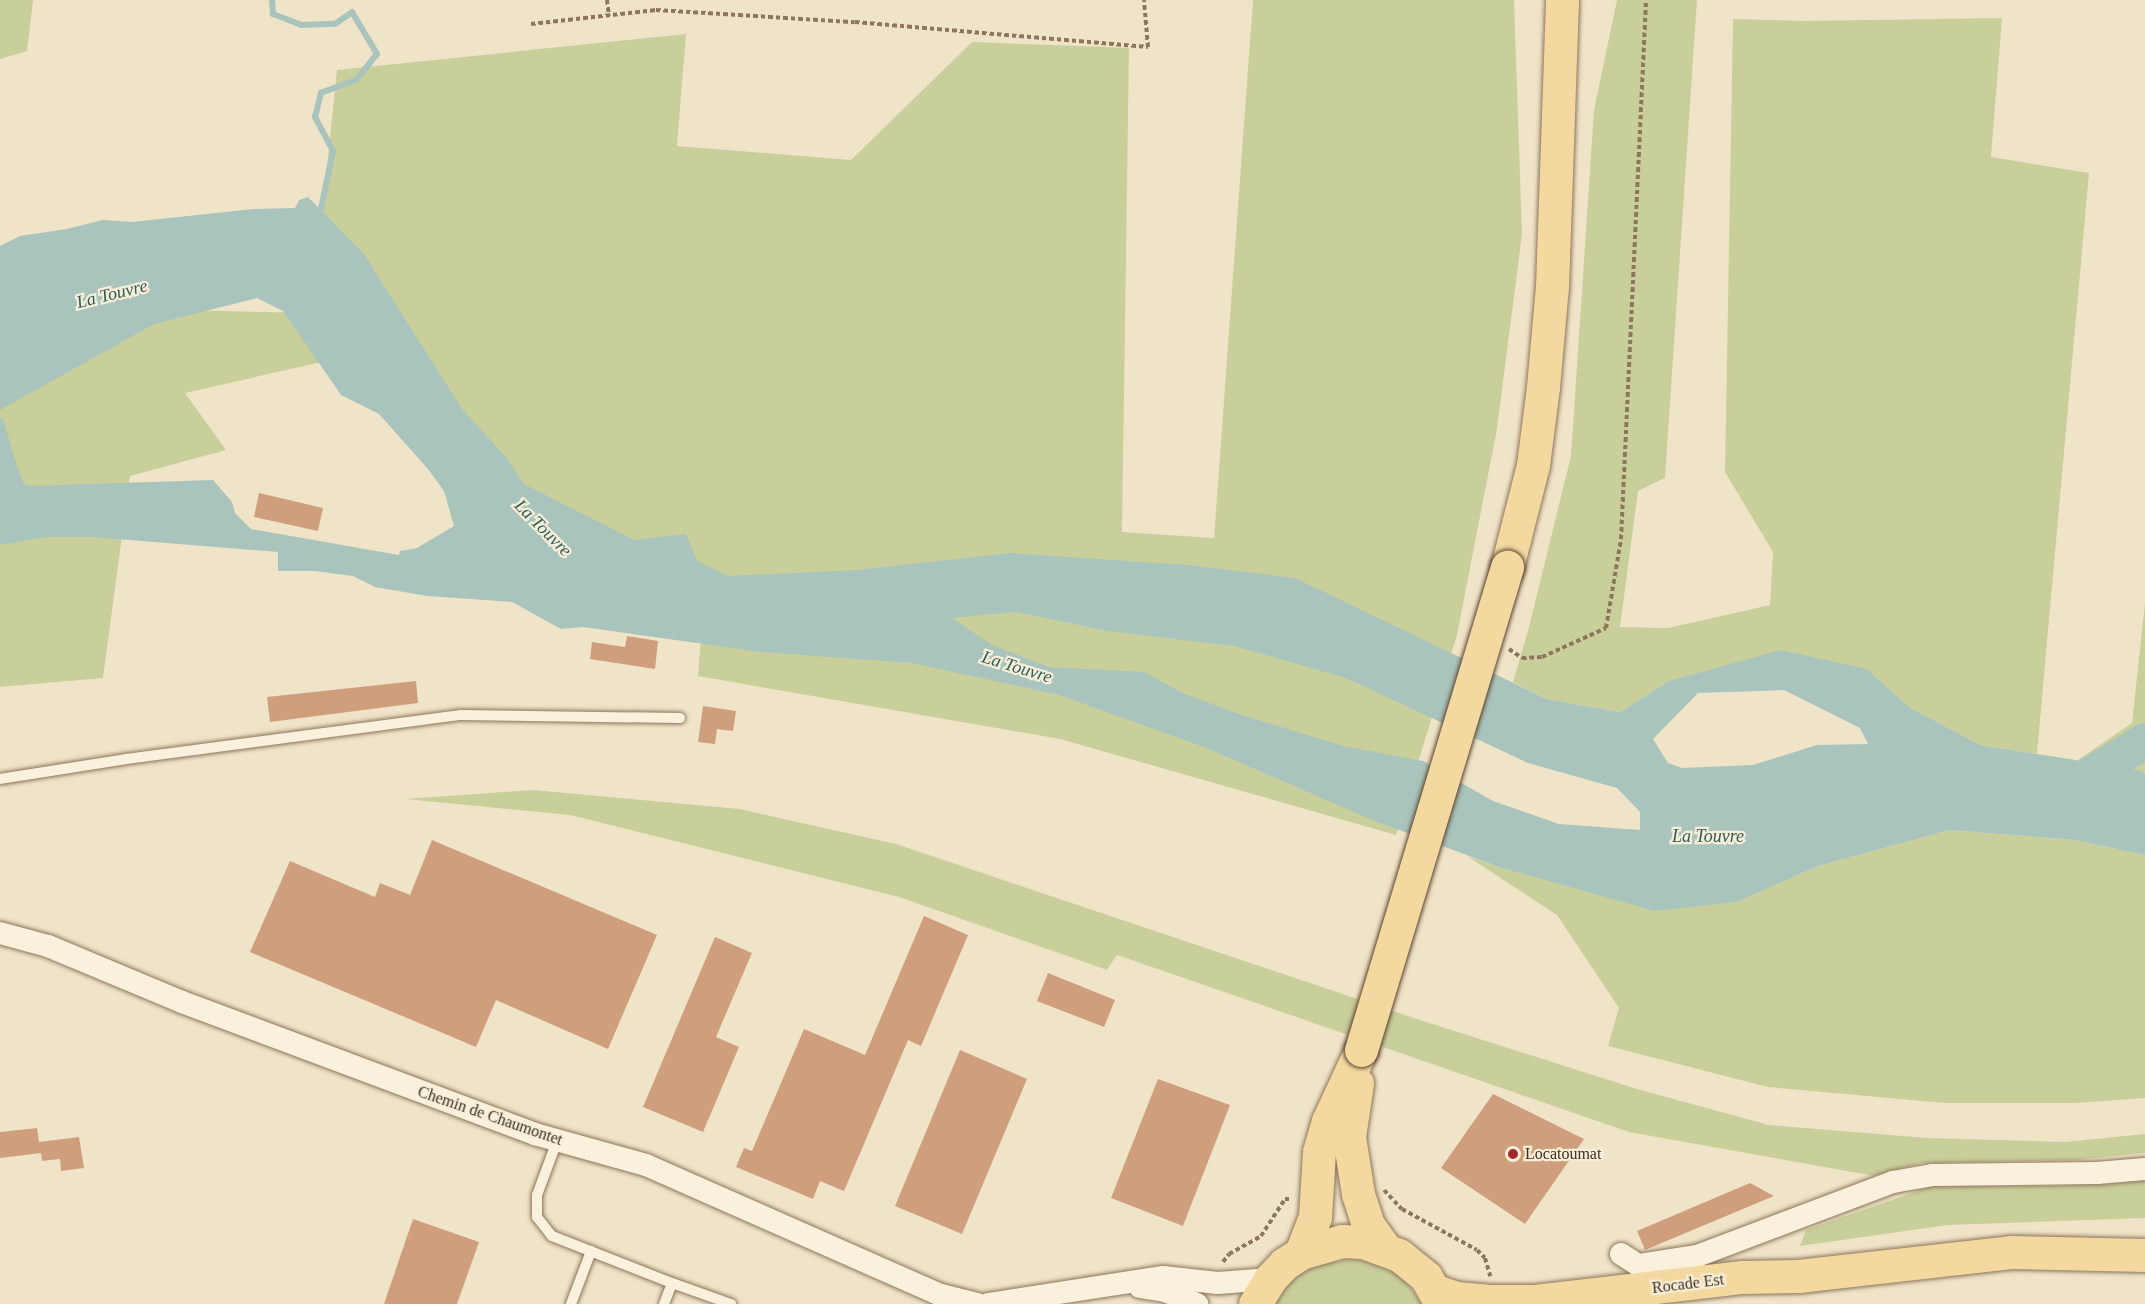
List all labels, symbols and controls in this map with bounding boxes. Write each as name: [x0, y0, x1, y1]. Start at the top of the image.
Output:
water label: La Touvre: [74, 275, 150, 313]
water label: La Touvre: [510, 495, 576, 561]
water label: La Touvre: [979, 646, 1055, 688]
water label: La Touvre: [1672, 825, 1744, 847]
street label: Chemin de Chaumontet: [415, 1082, 565, 1150]
place label: Locatoumat: [1525, 1144, 1601, 1164]
marker: Locatoumat: [1506, 1147, 1520, 1161]
street label: Rocade Est: [1651, 1270, 1725, 1298]

